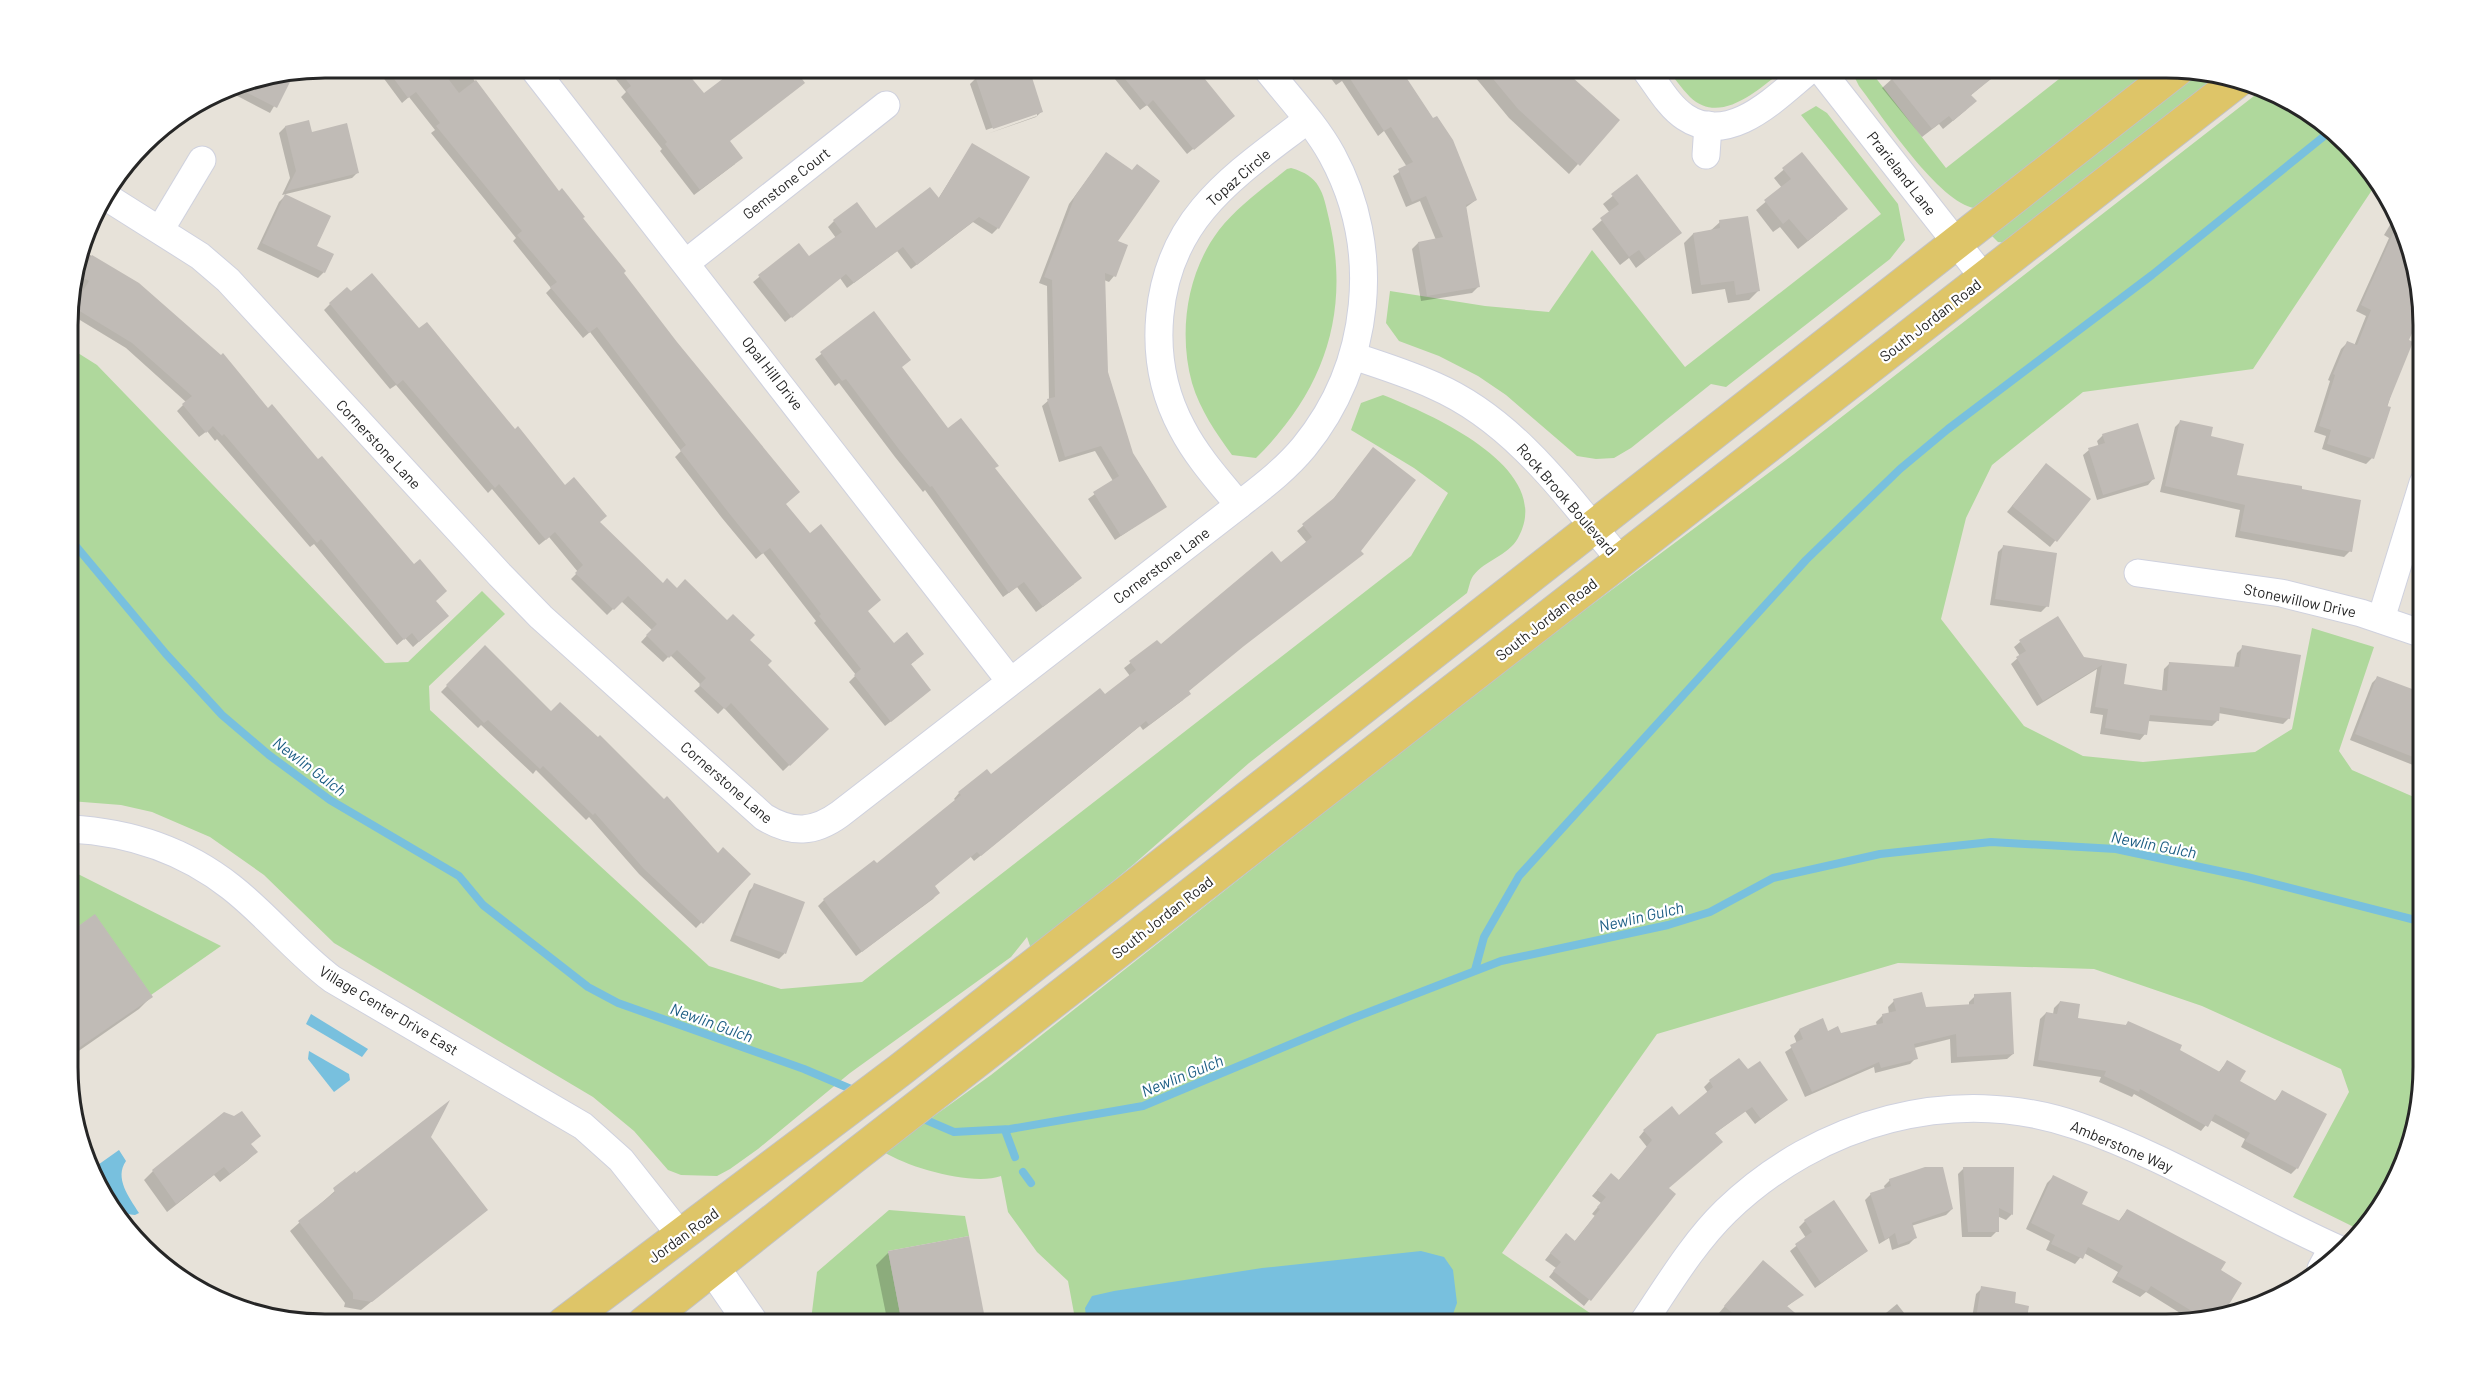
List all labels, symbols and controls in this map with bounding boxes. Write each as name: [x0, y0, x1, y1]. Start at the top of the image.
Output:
street label: Prarieland Lane: [1864, 127, 1940, 219]
street label: Gemstone Court: [739, 143, 833, 223]
street label: Topaz Circle: [1202, 144, 1274, 210]
street label: South Jordan Road: [1876, 275, 1984, 365]
street label: Opal Hill Drive: [739, 333, 807, 413]
street label: Cornerstone Lane: [333, 395, 425, 493]
street label: Rock Brook Boulevard: [1514, 439, 1620, 559]
street label: Cornerstone Lane: [1109, 523, 1213, 607]
street label: South Jordan Road: [1492, 574, 1600, 664]
street label: Stonewillow Drive: [2242, 579, 2358, 621]
water label: Newlin Gulch: [270, 732, 350, 800]
street label: Cornerstone Lane: [677, 737, 777, 827]
water label: Newlin Gulch: [2110, 826, 2198, 862]
street label: South Jordan Road: [1108, 872, 1216, 962]
water label: Newlin Gulch: [1597, 897, 1685, 935]
street label: Village Center Drive East: [316, 961, 462, 1059]
water label: Newlin Gulch: [668, 998, 756, 1046]
water label: Newlin Gulch: [1138, 1050, 1226, 1100]
street label: Amberstone Way: [2068, 1116, 2176, 1176]
street label: Jordan Road: [644, 1204, 722, 1266]

